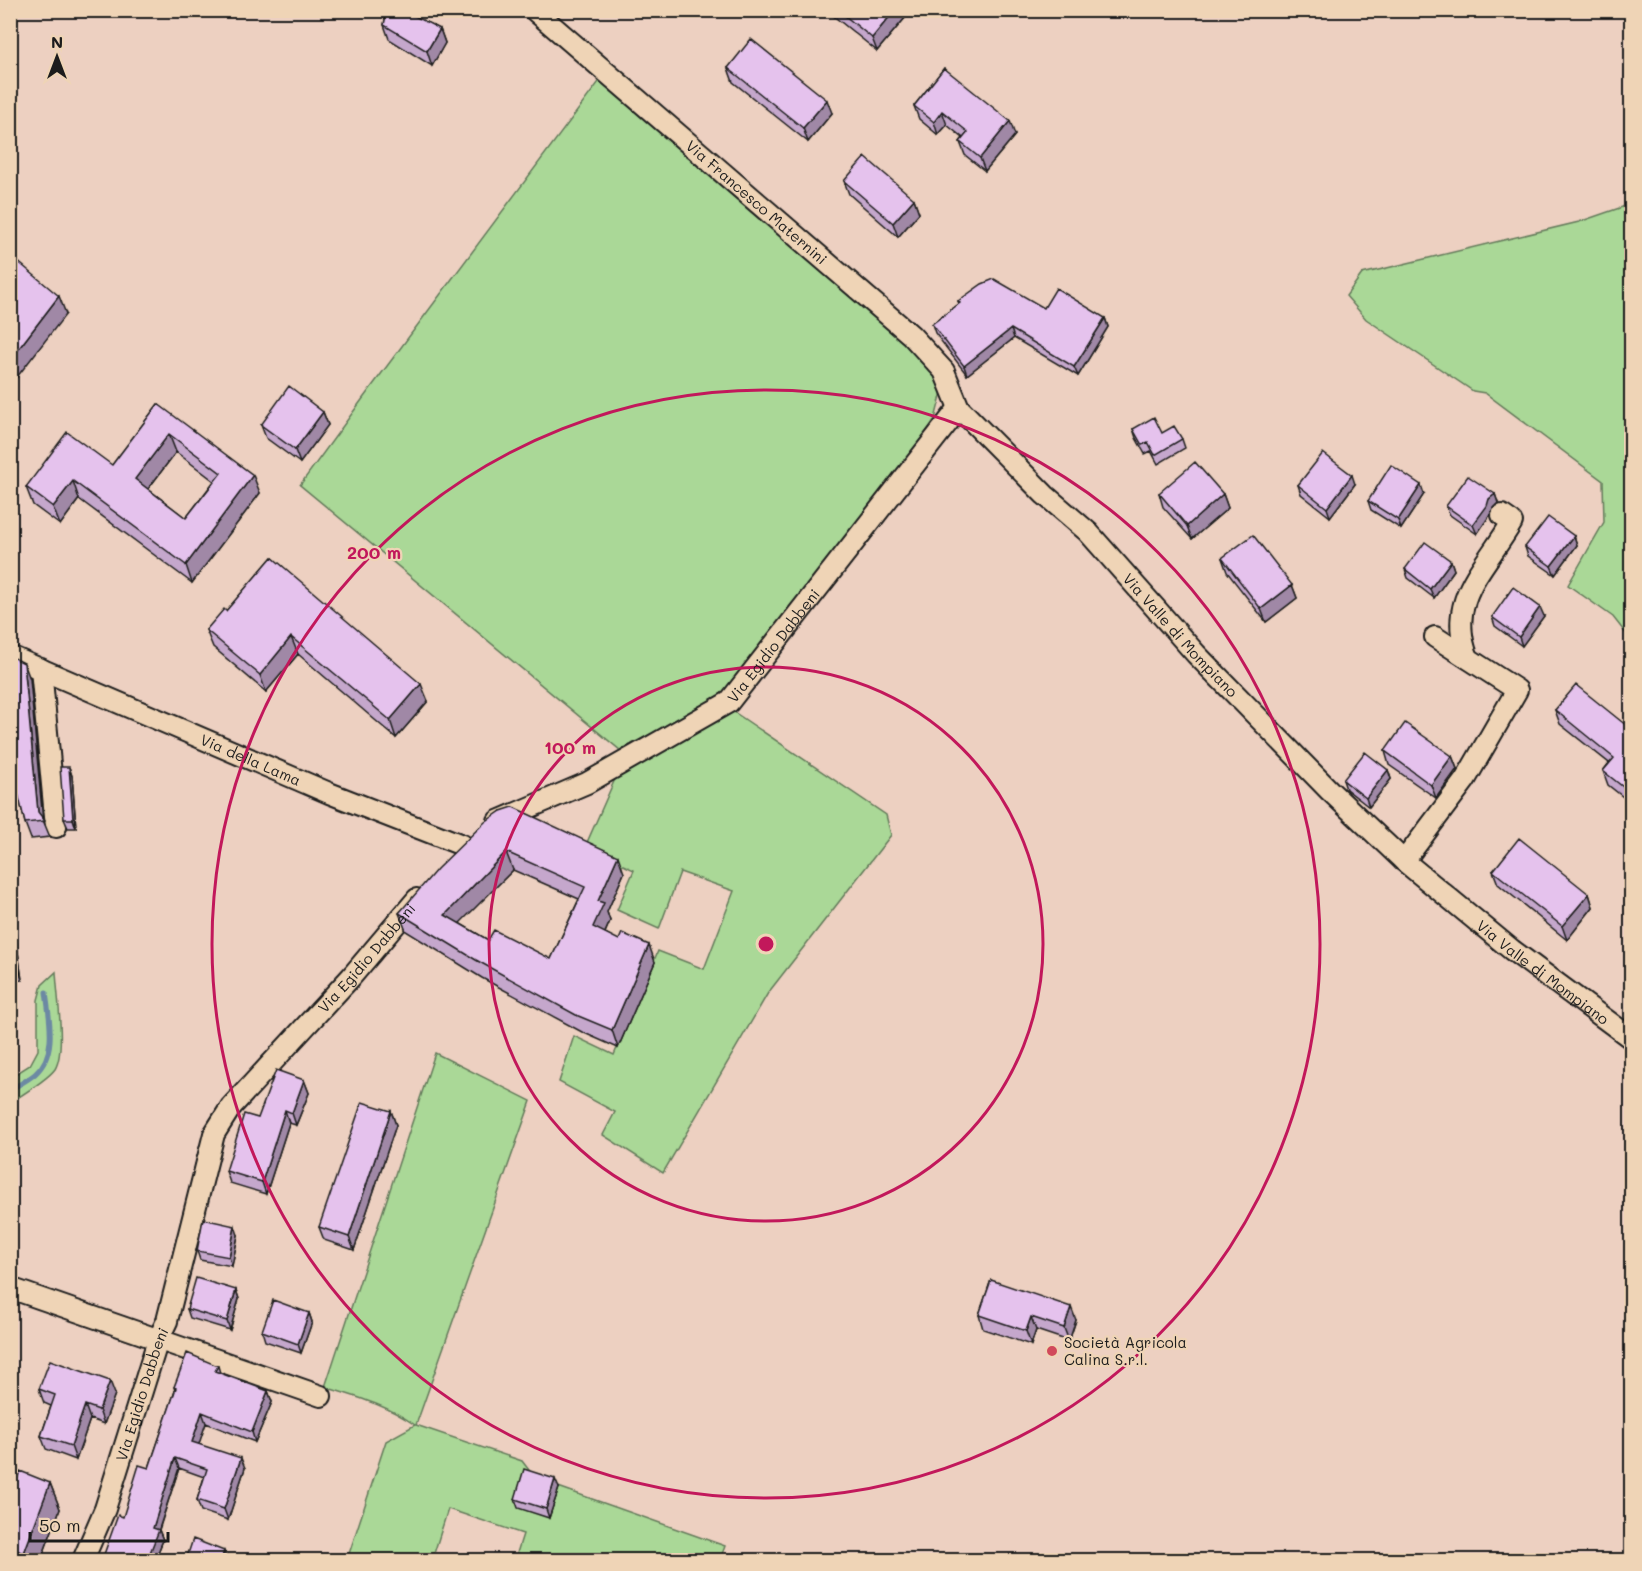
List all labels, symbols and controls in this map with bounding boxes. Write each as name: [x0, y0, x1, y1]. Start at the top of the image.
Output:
north arrow: [27, 27, 87, 87]
text: N: [51, 31, 63, 52]
street label: Via Francesco Maternini: [682, 135, 832, 268]
text: 200 m: [347, 540, 401, 564]
street label: Via Valle di Mompiano: [1119, 569, 1242, 701]
street label: Via Egidio Dabbeni: [722, 585, 824, 706]
street label: Via della Lama: [197, 729, 304, 790]
text: 100 m: [544, 735, 596, 759]
street label: Via Egidio Dabbeni: [313, 899, 420, 1017]
street label: Via Valle di Mompiano: [1473, 915, 1613, 1029]
centre of rings: [756, 934, 776, 954]
street label: Via Egidio Dabbeni: [111, 1324, 173, 1463]
place label: Società Agricola Calina S.r.l.: [1064, 1332, 1187, 1369]
marker: Società Agricola Calina S.r.l.: [1045, 1344, 1059, 1358]
scale bar: [30, 1505, 168, 1543]
text: 50 m: [39, 1513, 81, 1537]

